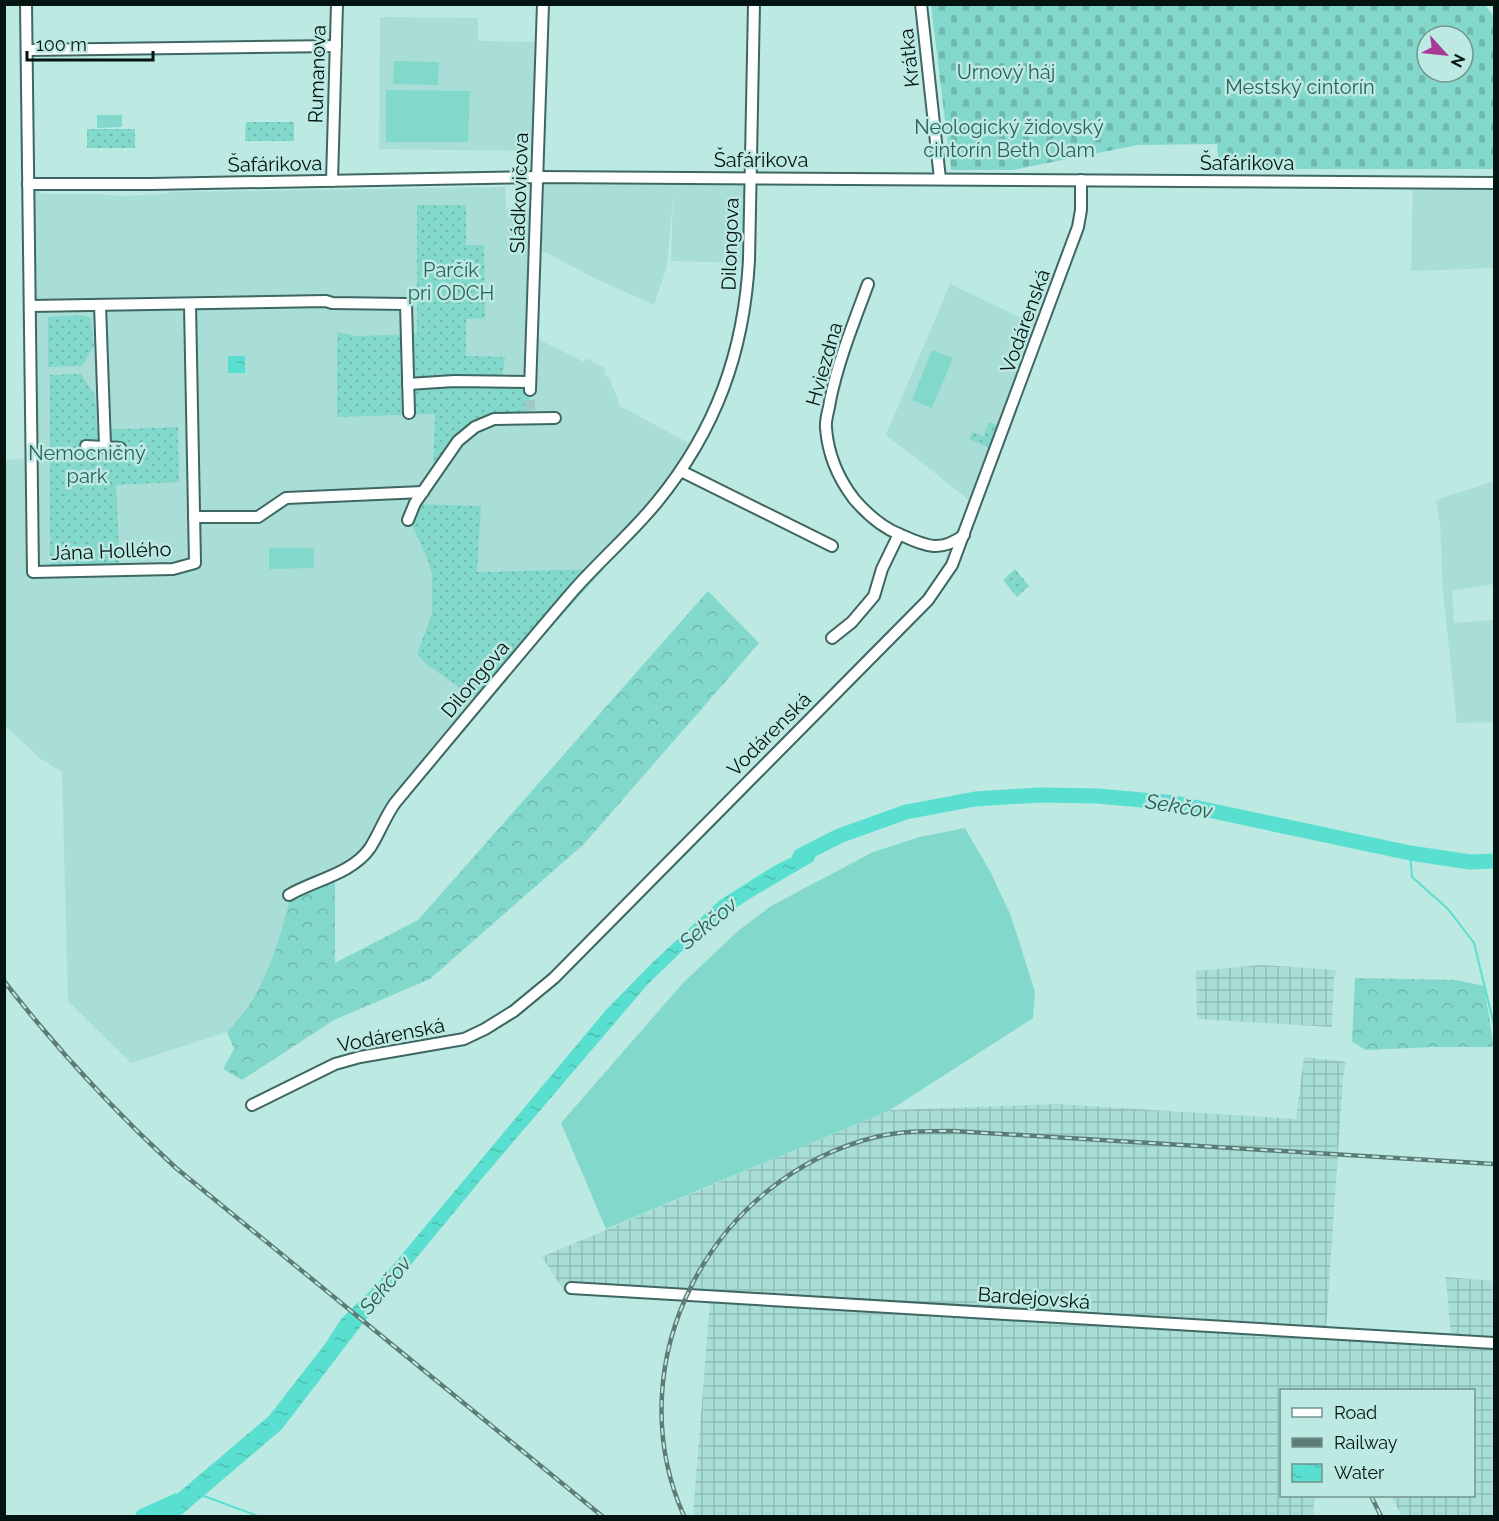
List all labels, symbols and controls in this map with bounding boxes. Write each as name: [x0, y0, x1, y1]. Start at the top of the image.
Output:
scale bar: [27, 24, 153, 62]
street label: Rumanova: [303, 24, 331, 124]
north arrow: [1415, 24, 1475, 84]
street label: Krátka: [894, 27, 924, 89]
text: 100 m: [36, 34, 87, 55]
text: N: [1447, 51, 1469, 70]
park label: Urnový háj: [957, 60, 1055, 84]
park label: Mestský cintorín: [1225, 75, 1375, 99]
park label: Neologický židovský cintorín Beth Olam: [914, 115, 1104, 162]
street label: Sládkovičova: [505, 132, 533, 254]
street label: Šafárikova: [714, 147, 808, 172]
street label: Šafárikova: [227, 150, 323, 177]
street label: Šafárikova: [1200, 150, 1294, 175]
street label: Dilongova: [716, 197, 744, 291]
park label: Parčík pri ODCH: [408, 258, 494, 305]
street label: Vodárenská: [995, 266, 1055, 376]
street label: Hviezdna: [801, 319, 847, 409]
park label: Nemocničný park: [28, 441, 146, 488]
street label: Jána Hollého: [50, 537, 172, 565]
street label: Dilongova: [436, 636, 514, 722]
street label: Vodárenská: [722, 687, 816, 781]
water label: Sekčov: [1143, 788, 1215, 824]
water label: Sekčov: [673, 891, 742, 955]
street label: Vodárenská: [335, 1013, 447, 1057]
water label: Sekčov: [353, 1251, 417, 1320]
street label: Bardejovská: [977, 1282, 1091, 1314]
legend: [1280, 1389, 1475, 1497]
text: Road: [1334, 1402, 1377, 1423]
text: Railway: [1334, 1432, 1398, 1453]
text: Water: [1334, 1462, 1385, 1483]

